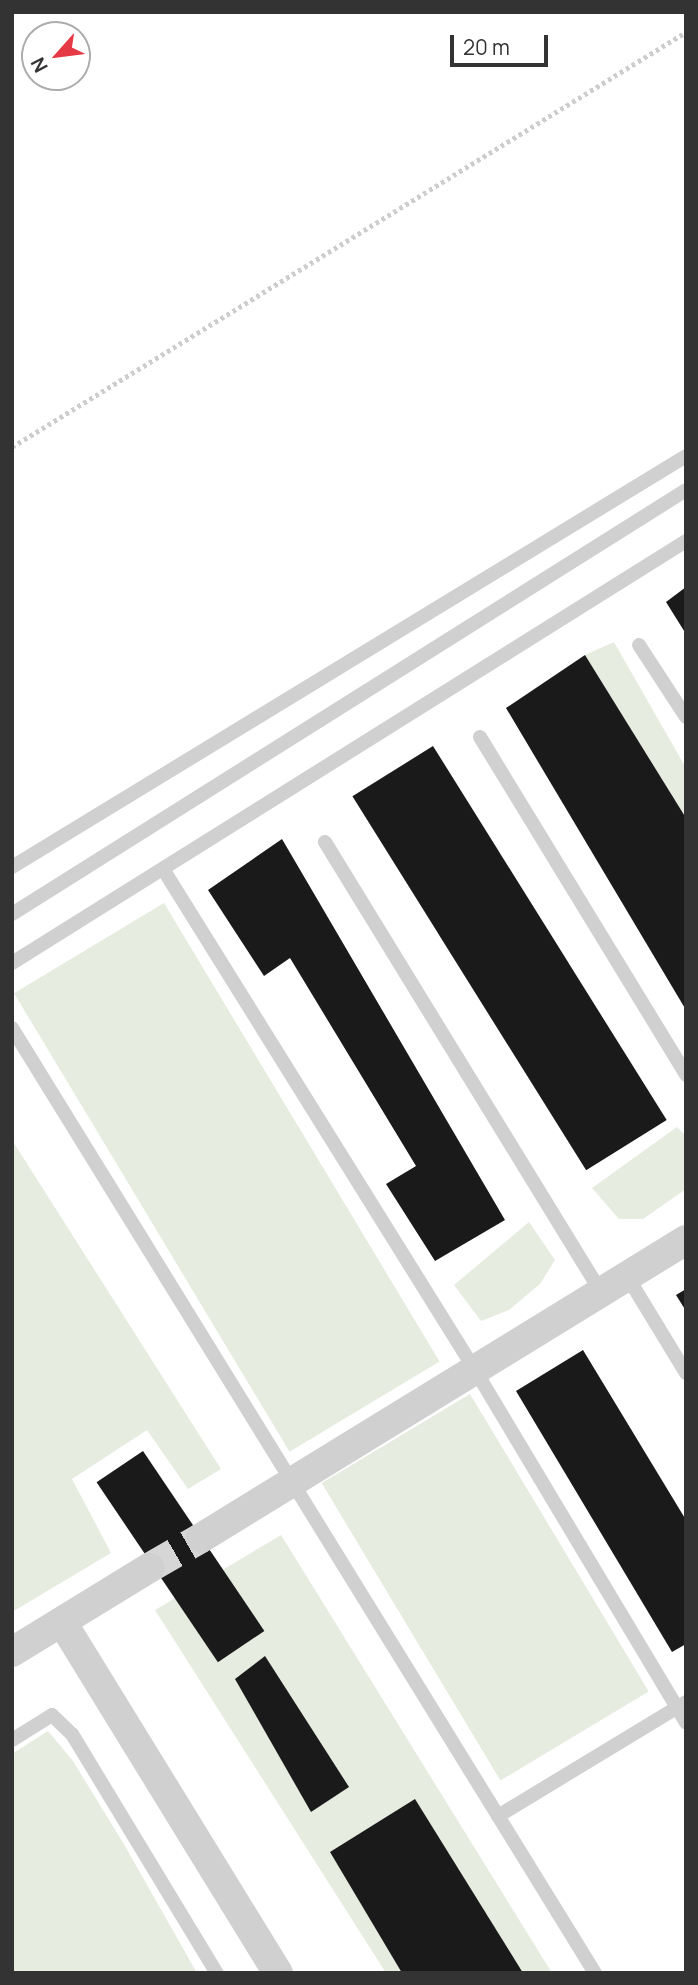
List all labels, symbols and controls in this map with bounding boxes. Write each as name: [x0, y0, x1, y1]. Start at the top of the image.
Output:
north arrow: [21, 21, 91, 91]
scale bar: [453, 21, 551, 65]
text: 20 m: [463, 33, 510, 61]
text: N: [25, 53, 54, 77]

